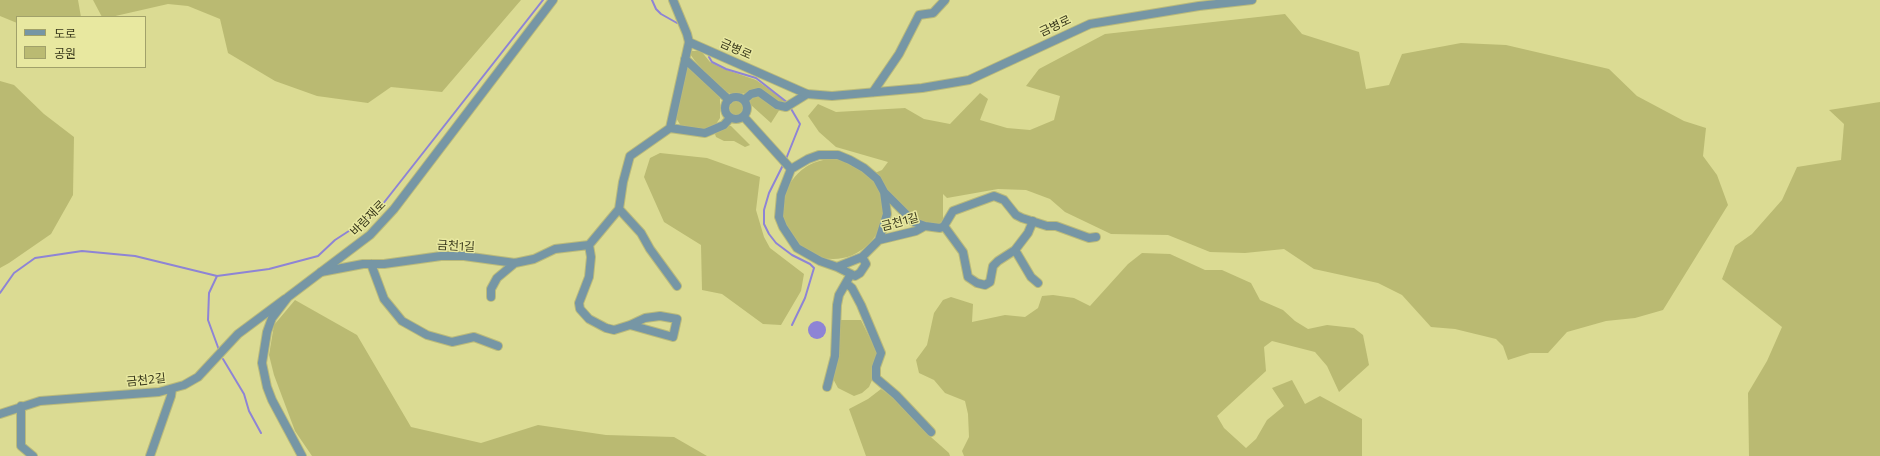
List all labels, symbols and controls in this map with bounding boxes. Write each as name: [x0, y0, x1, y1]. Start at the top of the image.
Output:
street label: 금병로: [1037, 12, 1073, 40]
legend: [16, 16, 146, 68]
text: 도로: [54, 26, 76, 40]
street label: 금병로: [718, 36, 754, 62]
text: 공원: [54, 46, 76, 60]
street label: 바람재로: [347, 197, 389, 239]
street label: 금천1길: [880, 210, 920, 234]
street label: 금천1길: [437, 238, 475, 254]
street label: 금천2길: [125, 371, 167, 389]

